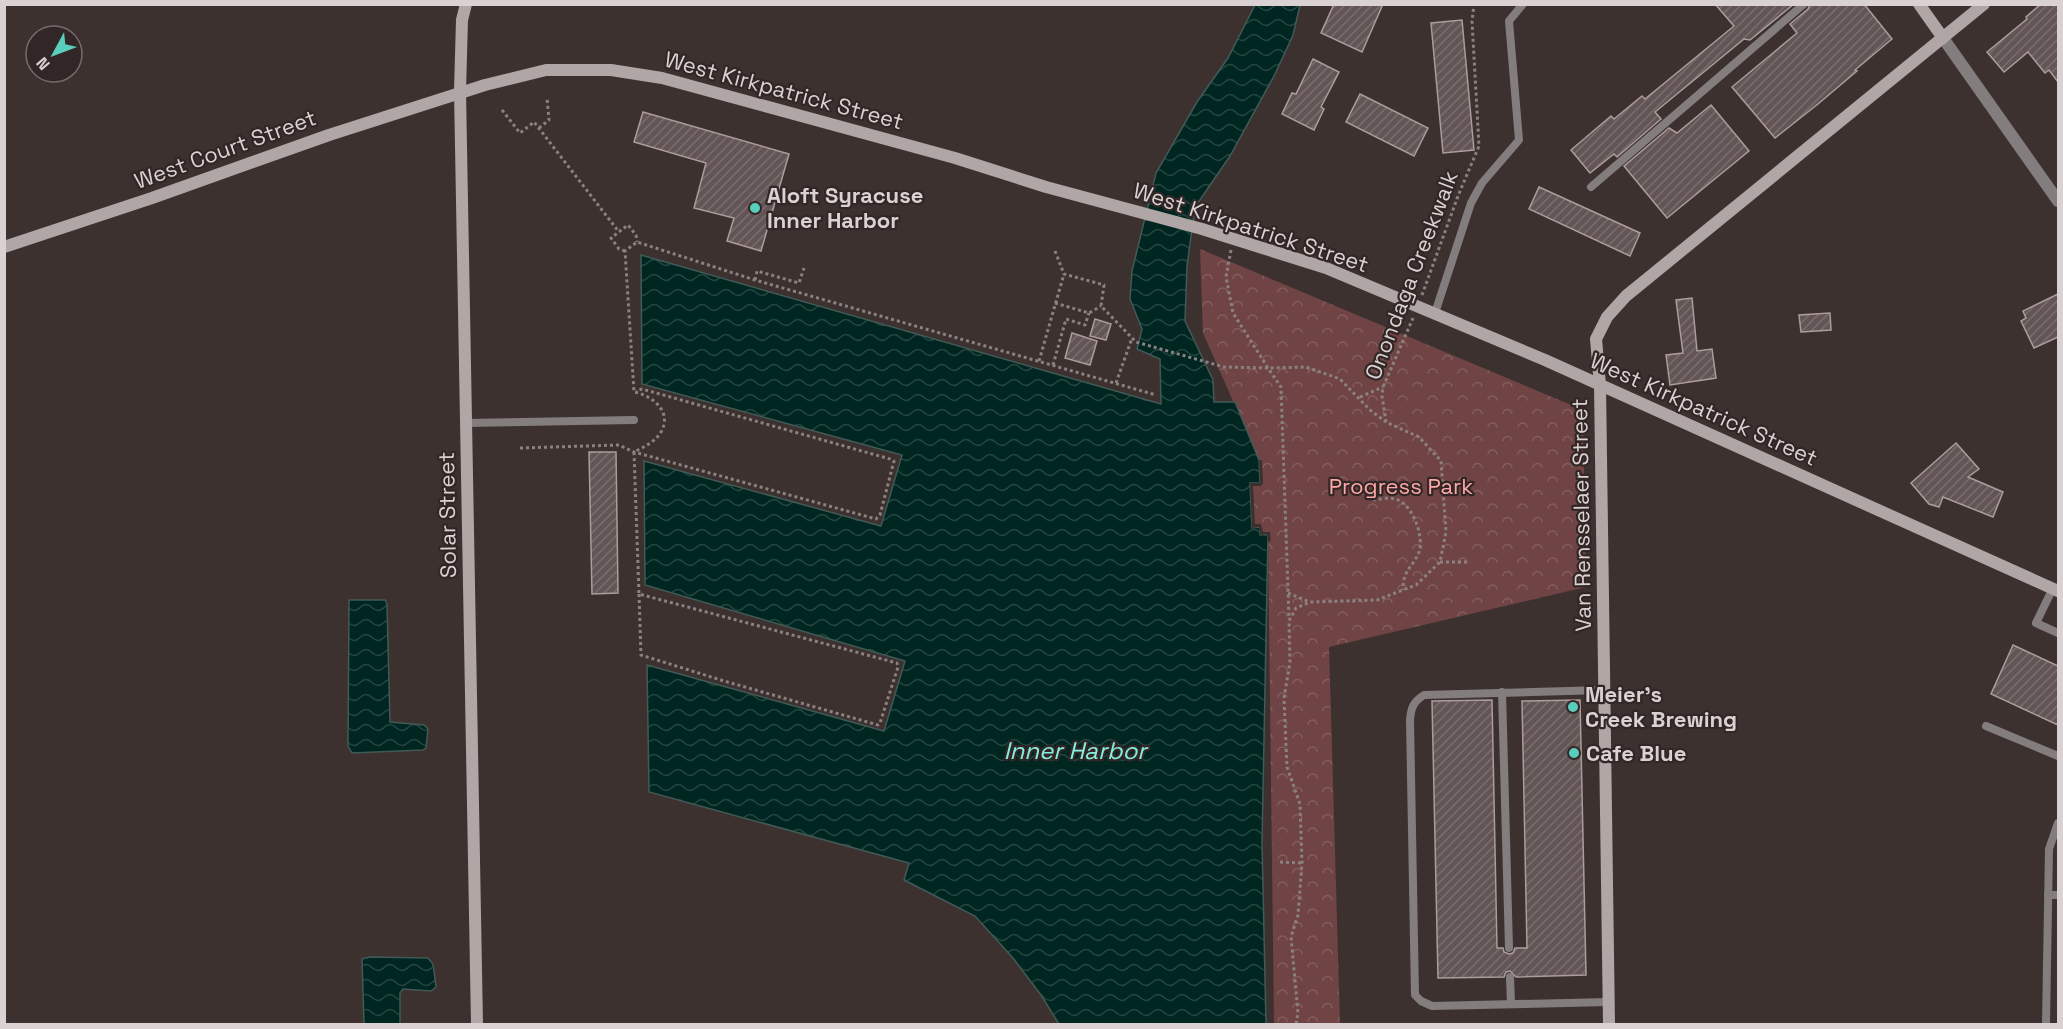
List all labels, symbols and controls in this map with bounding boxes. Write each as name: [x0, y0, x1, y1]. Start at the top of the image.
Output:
north arrow: [24, 24, 84, 84]
street label: West Kirkpatrick Street: [662, 45, 906, 135]
text: N: [32, 53, 55, 74]
street label: West Court Street: [130, 103, 320, 195]
street label: Onondaga Creekwalk: [1358, 166, 1464, 383]
street label: West Kirkpatrick Street: [1130, 176, 1372, 278]
place label: Aloft Syracuse Inner Harbor: [767, 181, 923, 234]
marker: Aloft Syracuse Inner Harbor: [748, 201, 762, 215]
street label: West Kirkpatrick Street: [1586, 346, 1822, 472]
street label: Van Rensselaer Street: [1565, 398, 1597, 632]
street label: Solar Street: [432, 452, 462, 578]
park label: Progress Park: [1329, 472, 1473, 500]
place label: Meier's Creek Brewing: [1585, 680, 1737, 733]
marker: Meier's Creek Brewing: [1566, 700, 1580, 714]
water label: Inner Harbor: [1004, 735, 1149, 766]
place label: Cafe Blue: [1586, 739, 1686, 767]
marker: Cafe Blue: [1567, 746, 1581, 760]

